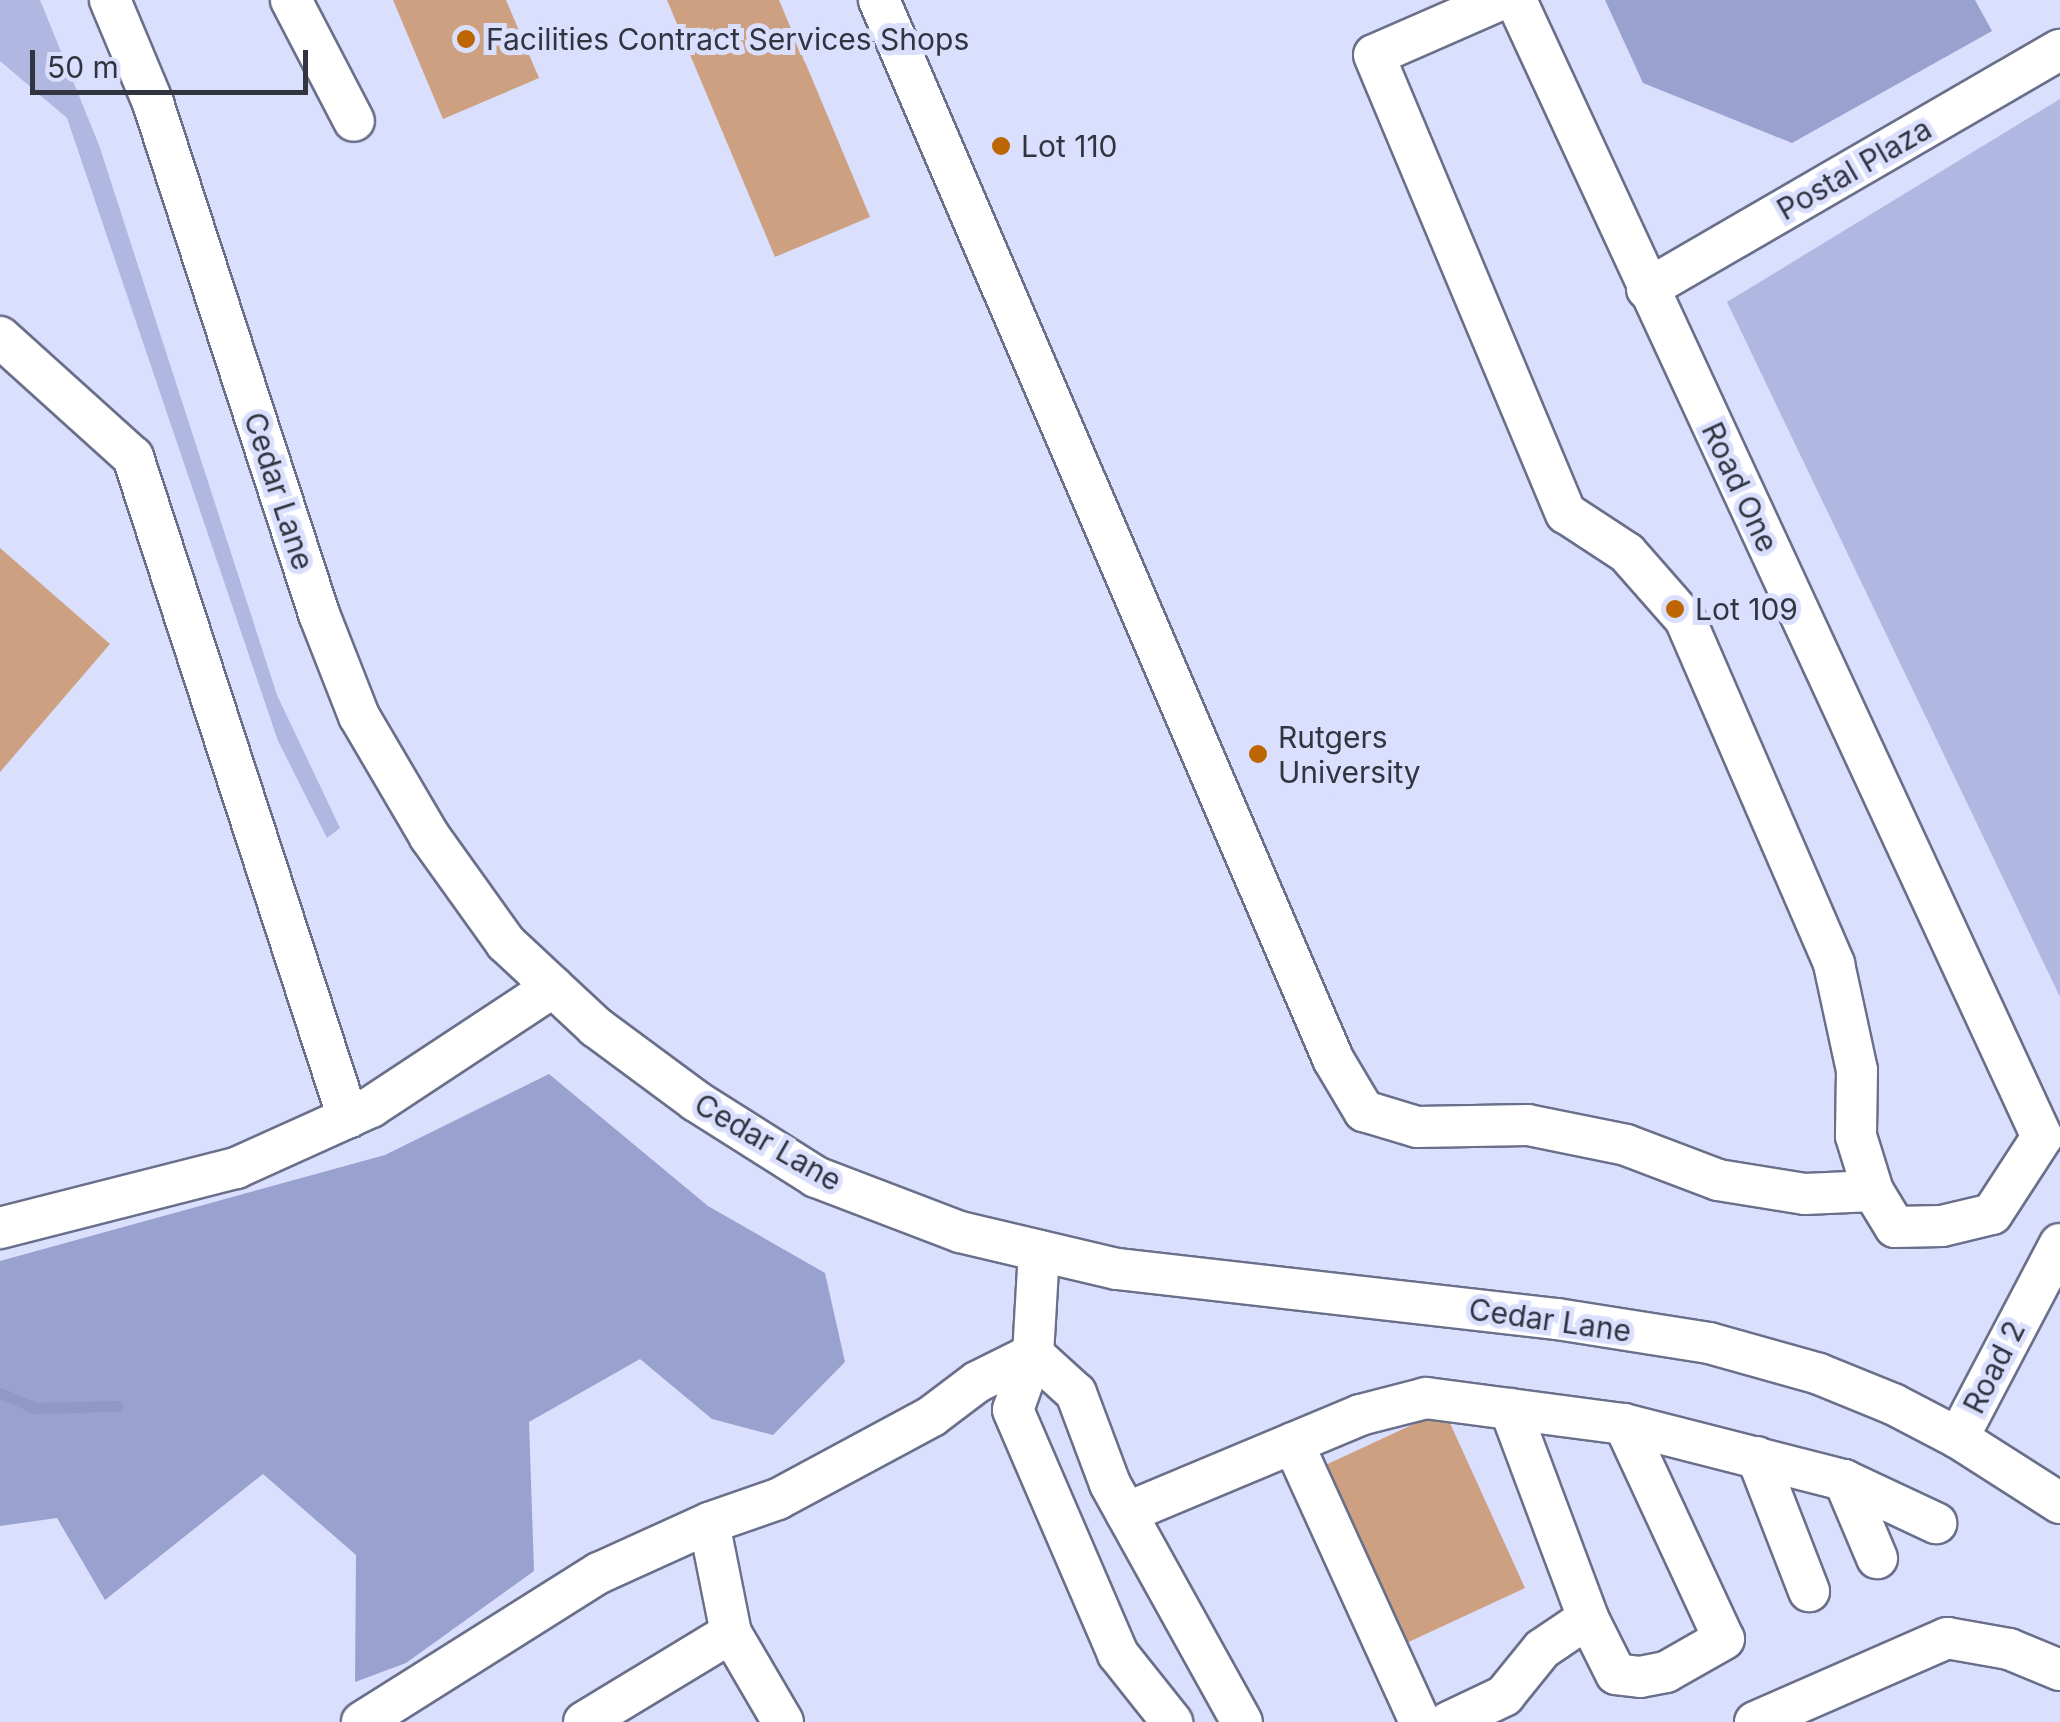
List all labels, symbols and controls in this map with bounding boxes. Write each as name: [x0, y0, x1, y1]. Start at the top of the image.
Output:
place label: Facilities Contract Services Shops: [486, 21, 969, 57]
marker: Facilities Contract Services Shops: [455, 28, 477, 50]
scale bar: [35, 30, 312, 92]
text: 50 m: [47, 49, 119, 85]
street label: Postal Plaza: [1771, 110, 1937, 228]
place label: Lot 110: [1021, 128, 1118, 164]
marker: Lot 110: [990, 135, 1012, 157]
street label: Cedar Lane: [237, 408, 321, 574]
street label: Road One: [1694, 416, 1786, 558]
place label: Lot 109: [1695, 591, 1798, 627]
marker: Lot 109: [1664, 598, 1686, 620]
place label: Rutgers University: [1278, 719, 1421, 790]
marker: Rutgers University: [1247, 743, 1269, 765]
street label: Cedar Lane: [688, 1086, 848, 1198]
street label: Cedar Lane: [1467, 1291, 1633, 1349]
street label: Road 2: [1955, 1315, 2033, 1419]

